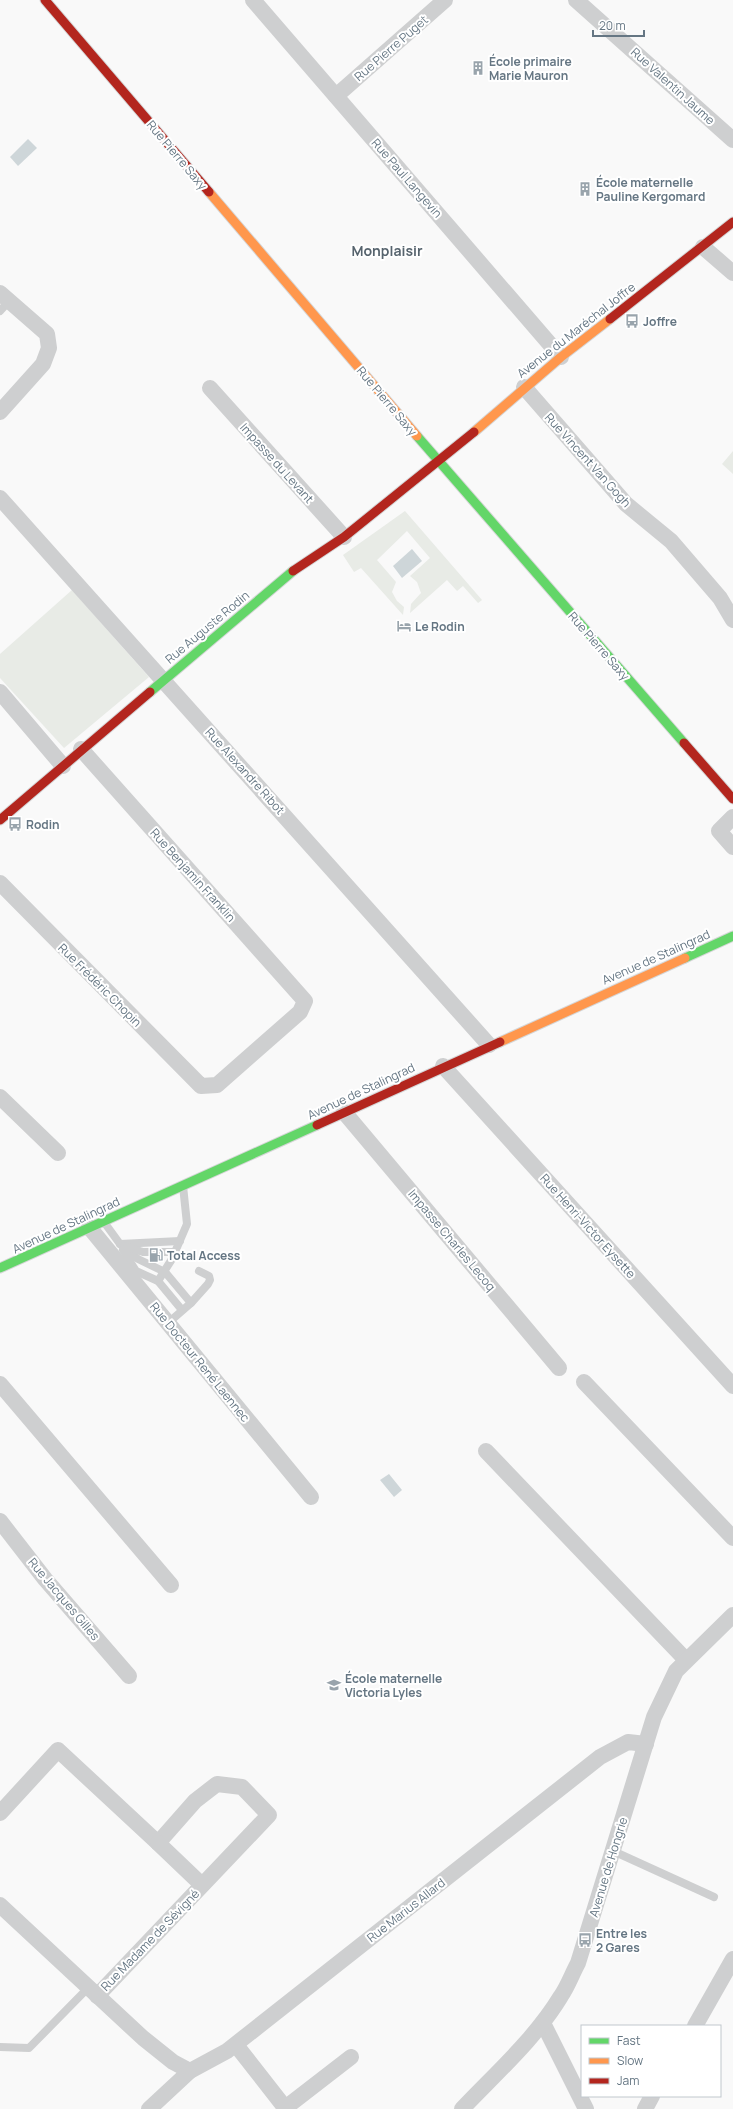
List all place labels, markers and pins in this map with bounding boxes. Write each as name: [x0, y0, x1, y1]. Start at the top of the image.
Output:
place label: École primaire Marie Mauron: [489, 53, 572, 84]
building icon: École primaire Marie Mauron: [470, 60, 486, 76]
place label: École maternelle Pauline Kergomard: [596, 174, 705, 205]
building icon: École maternelle Pauline Kergomard: [577, 181, 593, 197]
bus stop icon: Joffre: [624, 313, 640, 329]
place label: Joffre: [643, 313, 677, 330]
hotel icon: Le Rodin: [396, 618, 412, 634]
place label: Le Rodin: [415, 618, 465, 635]
bus stop icon: Rodin: [7, 816, 23, 832]
place label: Rodin: [26, 816, 60, 833]
fuel station icon: Total Access: [148, 1247, 164, 1263]
place label: Total Access: [167, 1247, 241, 1264]
place label: École maternelle Victoria Lyles: [345, 1670, 442, 1701]
school or university icon: École maternelle Victoria Lyles: [326, 1677, 342, 1693]
place label: Entre les 2 Gares: [596, 1925, 648, 1956]
bus stop icon: Entre les 2 Gares: [577, 1932, 593, 1948]

